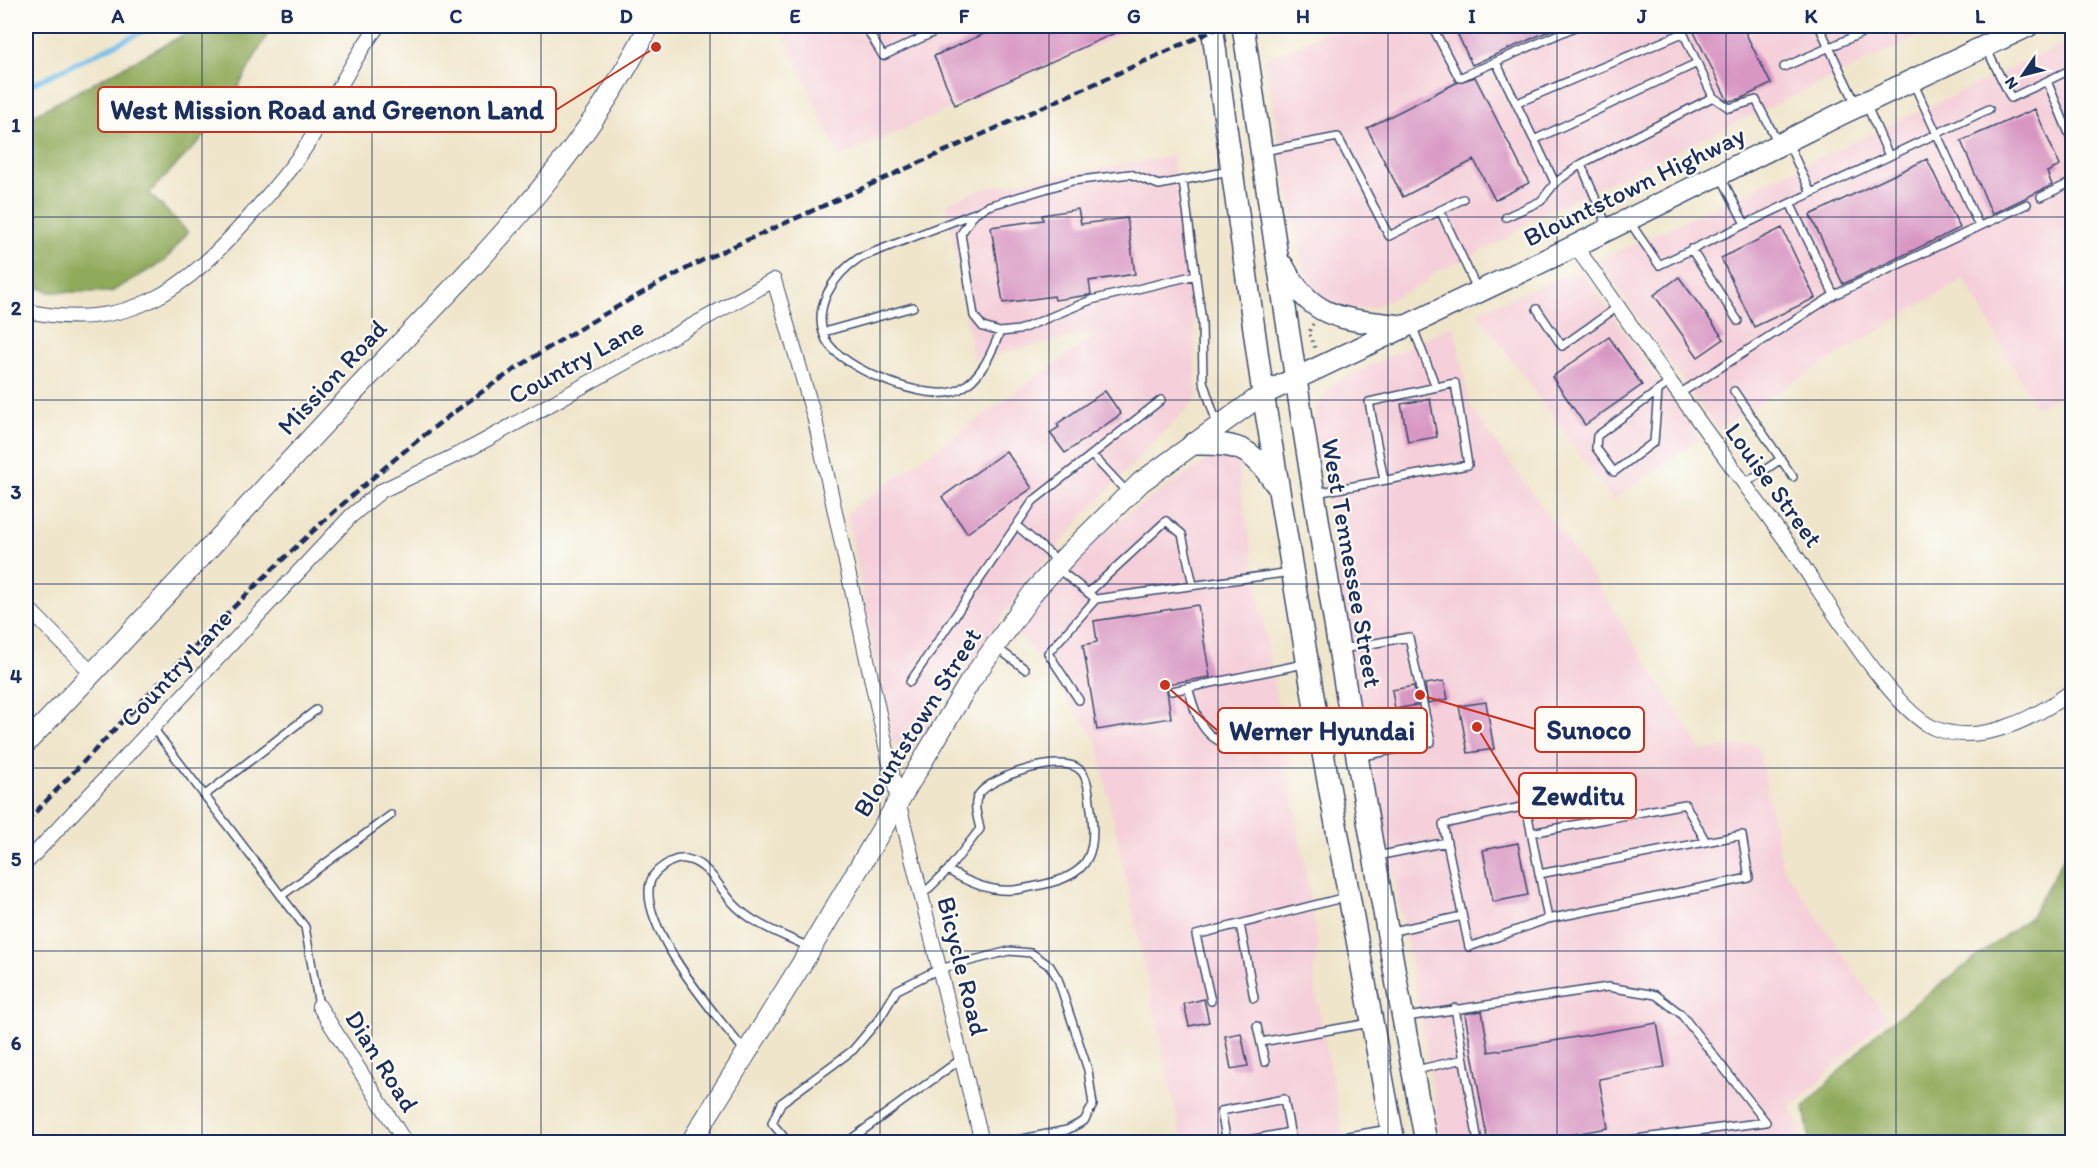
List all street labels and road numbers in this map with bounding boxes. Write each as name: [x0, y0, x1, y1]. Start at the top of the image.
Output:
street label: Blountstown Highway: [1518, 118, 1750, 254]
street label: Country Lane: [503, 311, 649, 411]
street label: Mission Road: [270, 312, 394, 442]
street label: Louise Street: [1718, 416, 1830, 554]
street label: West Tennessee Street: [1314, 436, 1390, 690]
street label: Country Lane: [113, 602, 239, 734]
street label: Blountstown Street: [846, 621, 988, 823]
street label: Bicycle Road: [930, 893, 996, 1039]
street label: Dian Road: [338, 1004, 426, 1118]

